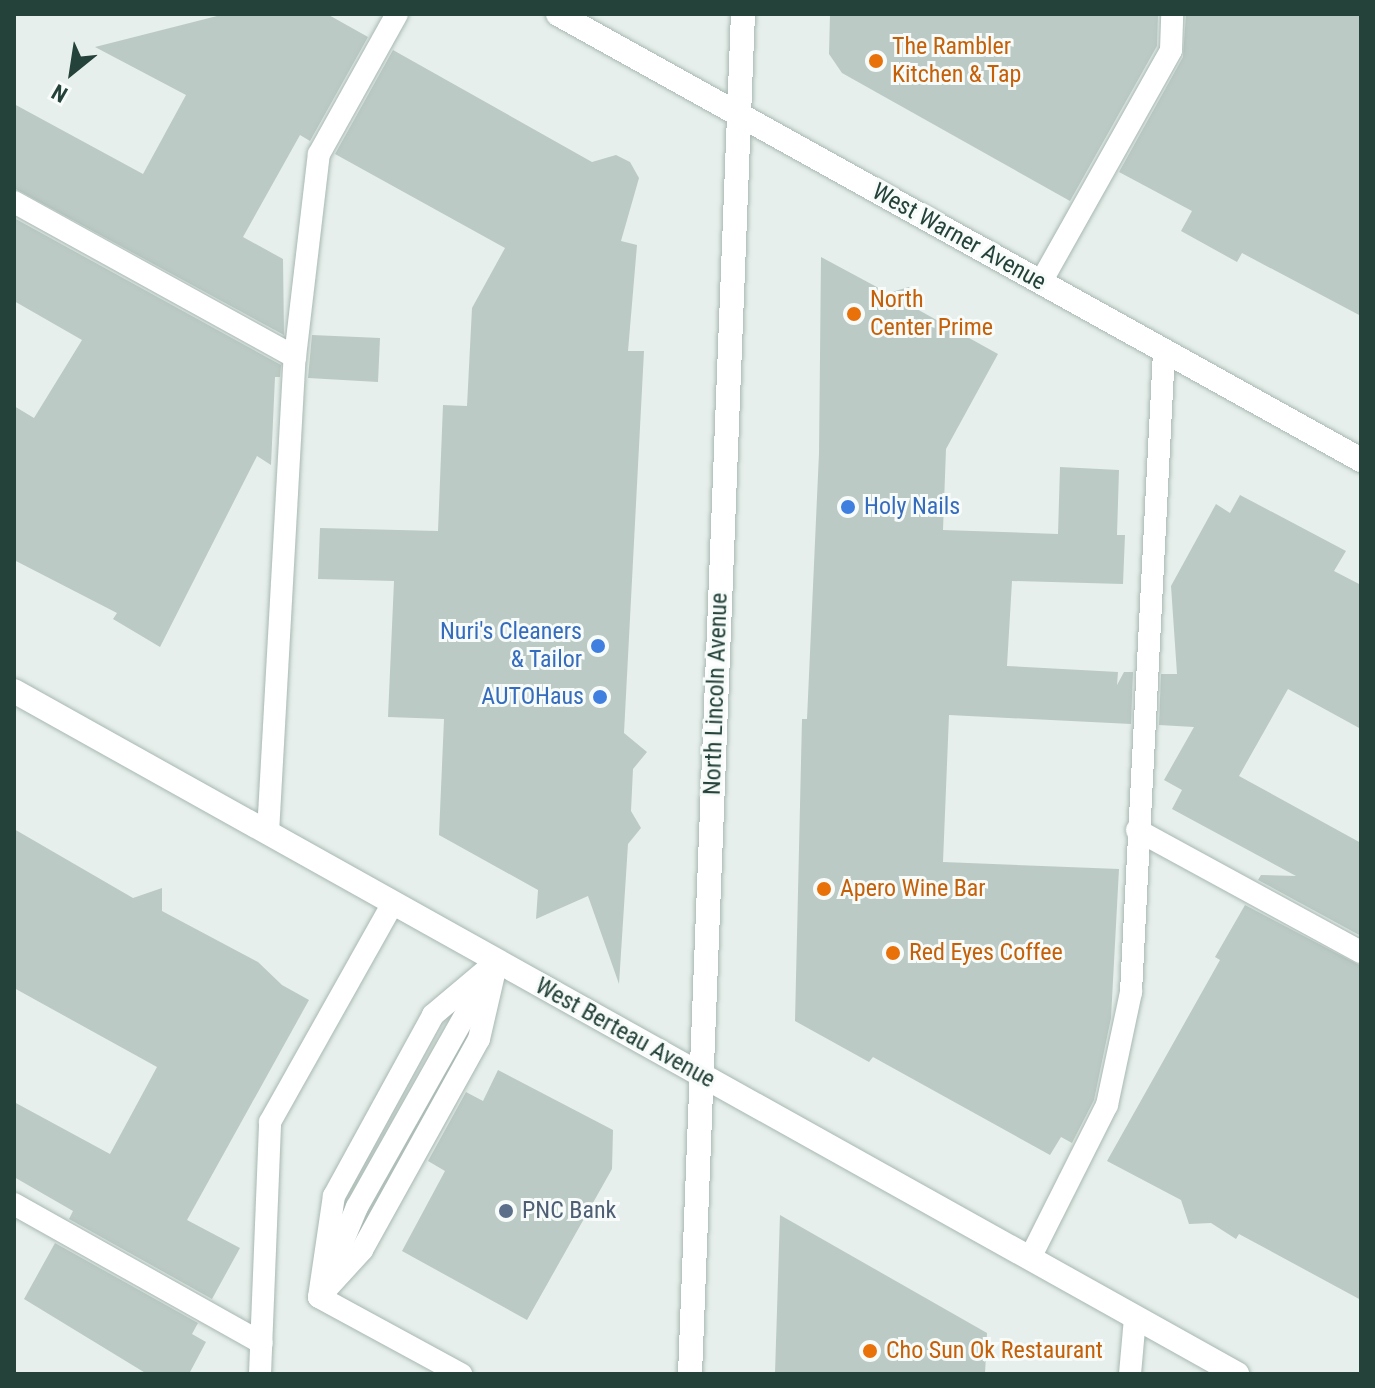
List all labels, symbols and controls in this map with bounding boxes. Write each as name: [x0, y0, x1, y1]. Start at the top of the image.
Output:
north arrow: [32, 32, 112, 112]
place label: The Rambler Kitchen & Tap: [892, 33, 1022, 89]
marker: The Rambler Kitchen & Tap: [867, 52, 885, 70]
text: N: [48, 79, 72, 107]
street label: West Warner Avenue: [867, 177, 1051, 297]
place label: North Center Prime: [870, 286, 993, 342]
marker: North Center Prime: [845, 305, 863, 323]
place label: Holy Nails: [864, 493, 960, 521]
marker: Holy Nails: [839, 498, 857, 516]
street label: North Lincoln Avenue: [698, 592, 734, 796]
place label: Nuri's Cleaners & Tailor: [440, 618, 582, 674]
marker: Nuri's Cleaners & Tailor: [589, 637, 607, 655]
place label: AUTOHaus: [481, 683, 584, 711]
marker: AUTOHaus: [591, 688, 609, 706]
place label: Apero Wine Bar: [840, 875, 986, 903]
marker: Apero Wine Bar: [815, 880, 833, 898]
place label: Red Eyes Coffee: [909, 939, 1063, 967]
marker: Red Eyes Coffee: [884, 944, 902, 962]
street label: West Berteau Avenue: [530, 972, 720, 1094]
place label: PNC Bank: [522, 1197, 616, 1225]
marker: PNC Bank: [497, 1202, 515, 1220]
place label: Cho Sun Ok Restaurant: [886, 1337, 1103, 1365]
marker: Cho Sun Ok Restaurant: [861, 1342, 879, 1360]

